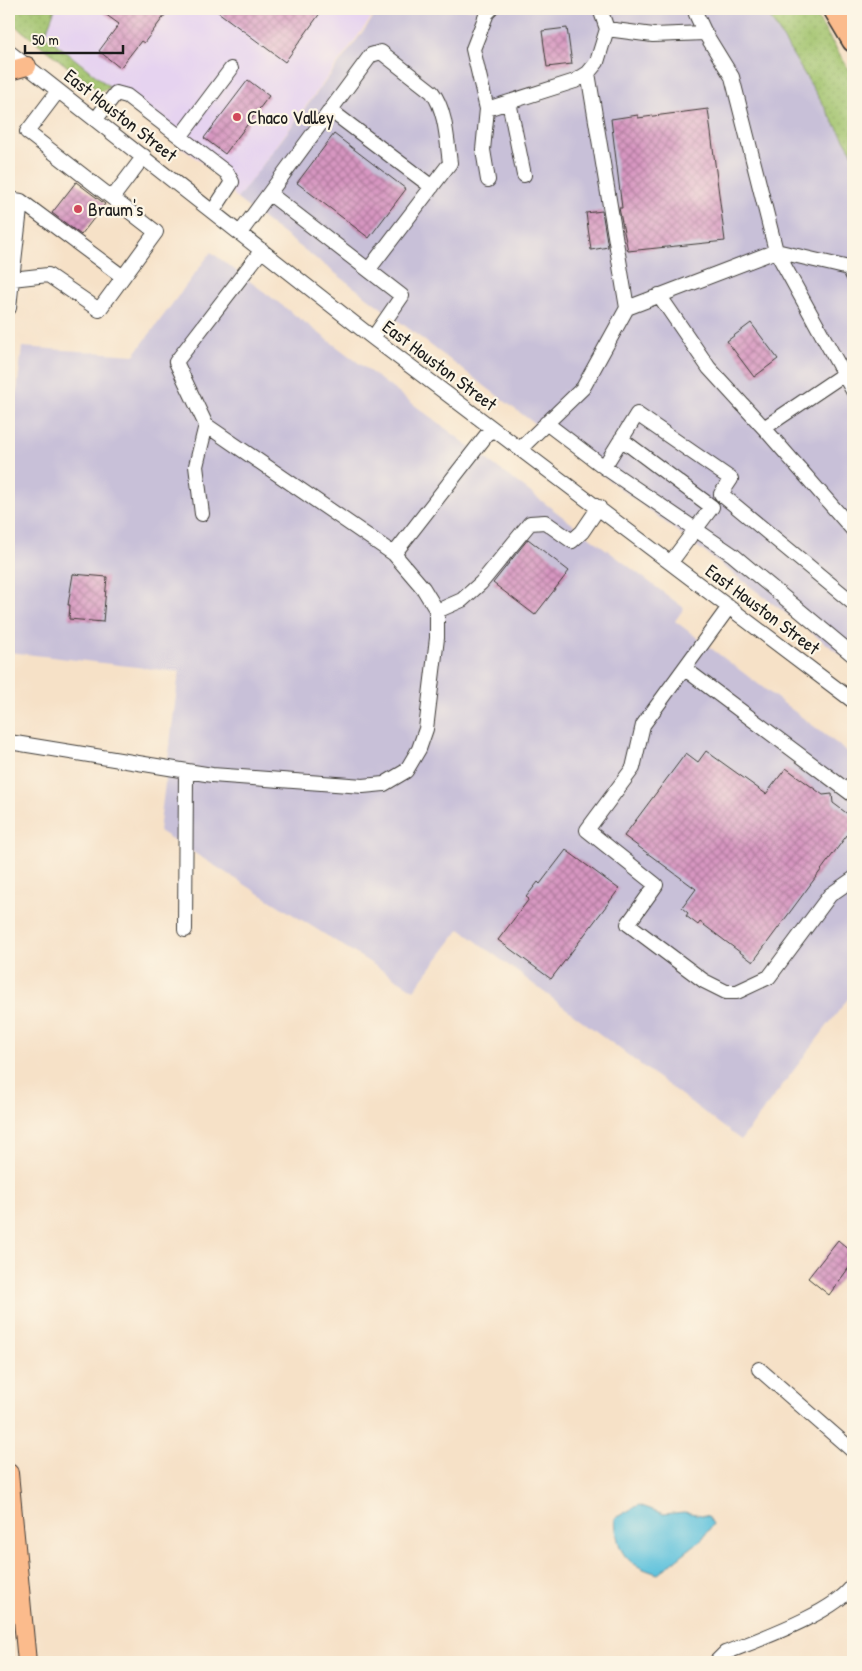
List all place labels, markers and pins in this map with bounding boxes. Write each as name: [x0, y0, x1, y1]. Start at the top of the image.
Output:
place label: Chaco Valley: [247, 104, 334, 130]
marker: Chaco Valley: [231, 111, 243, 123]
place label: Braum's: [88, 196, 143, 222]
marker: Braum's: [72, 203, 84, 215]

